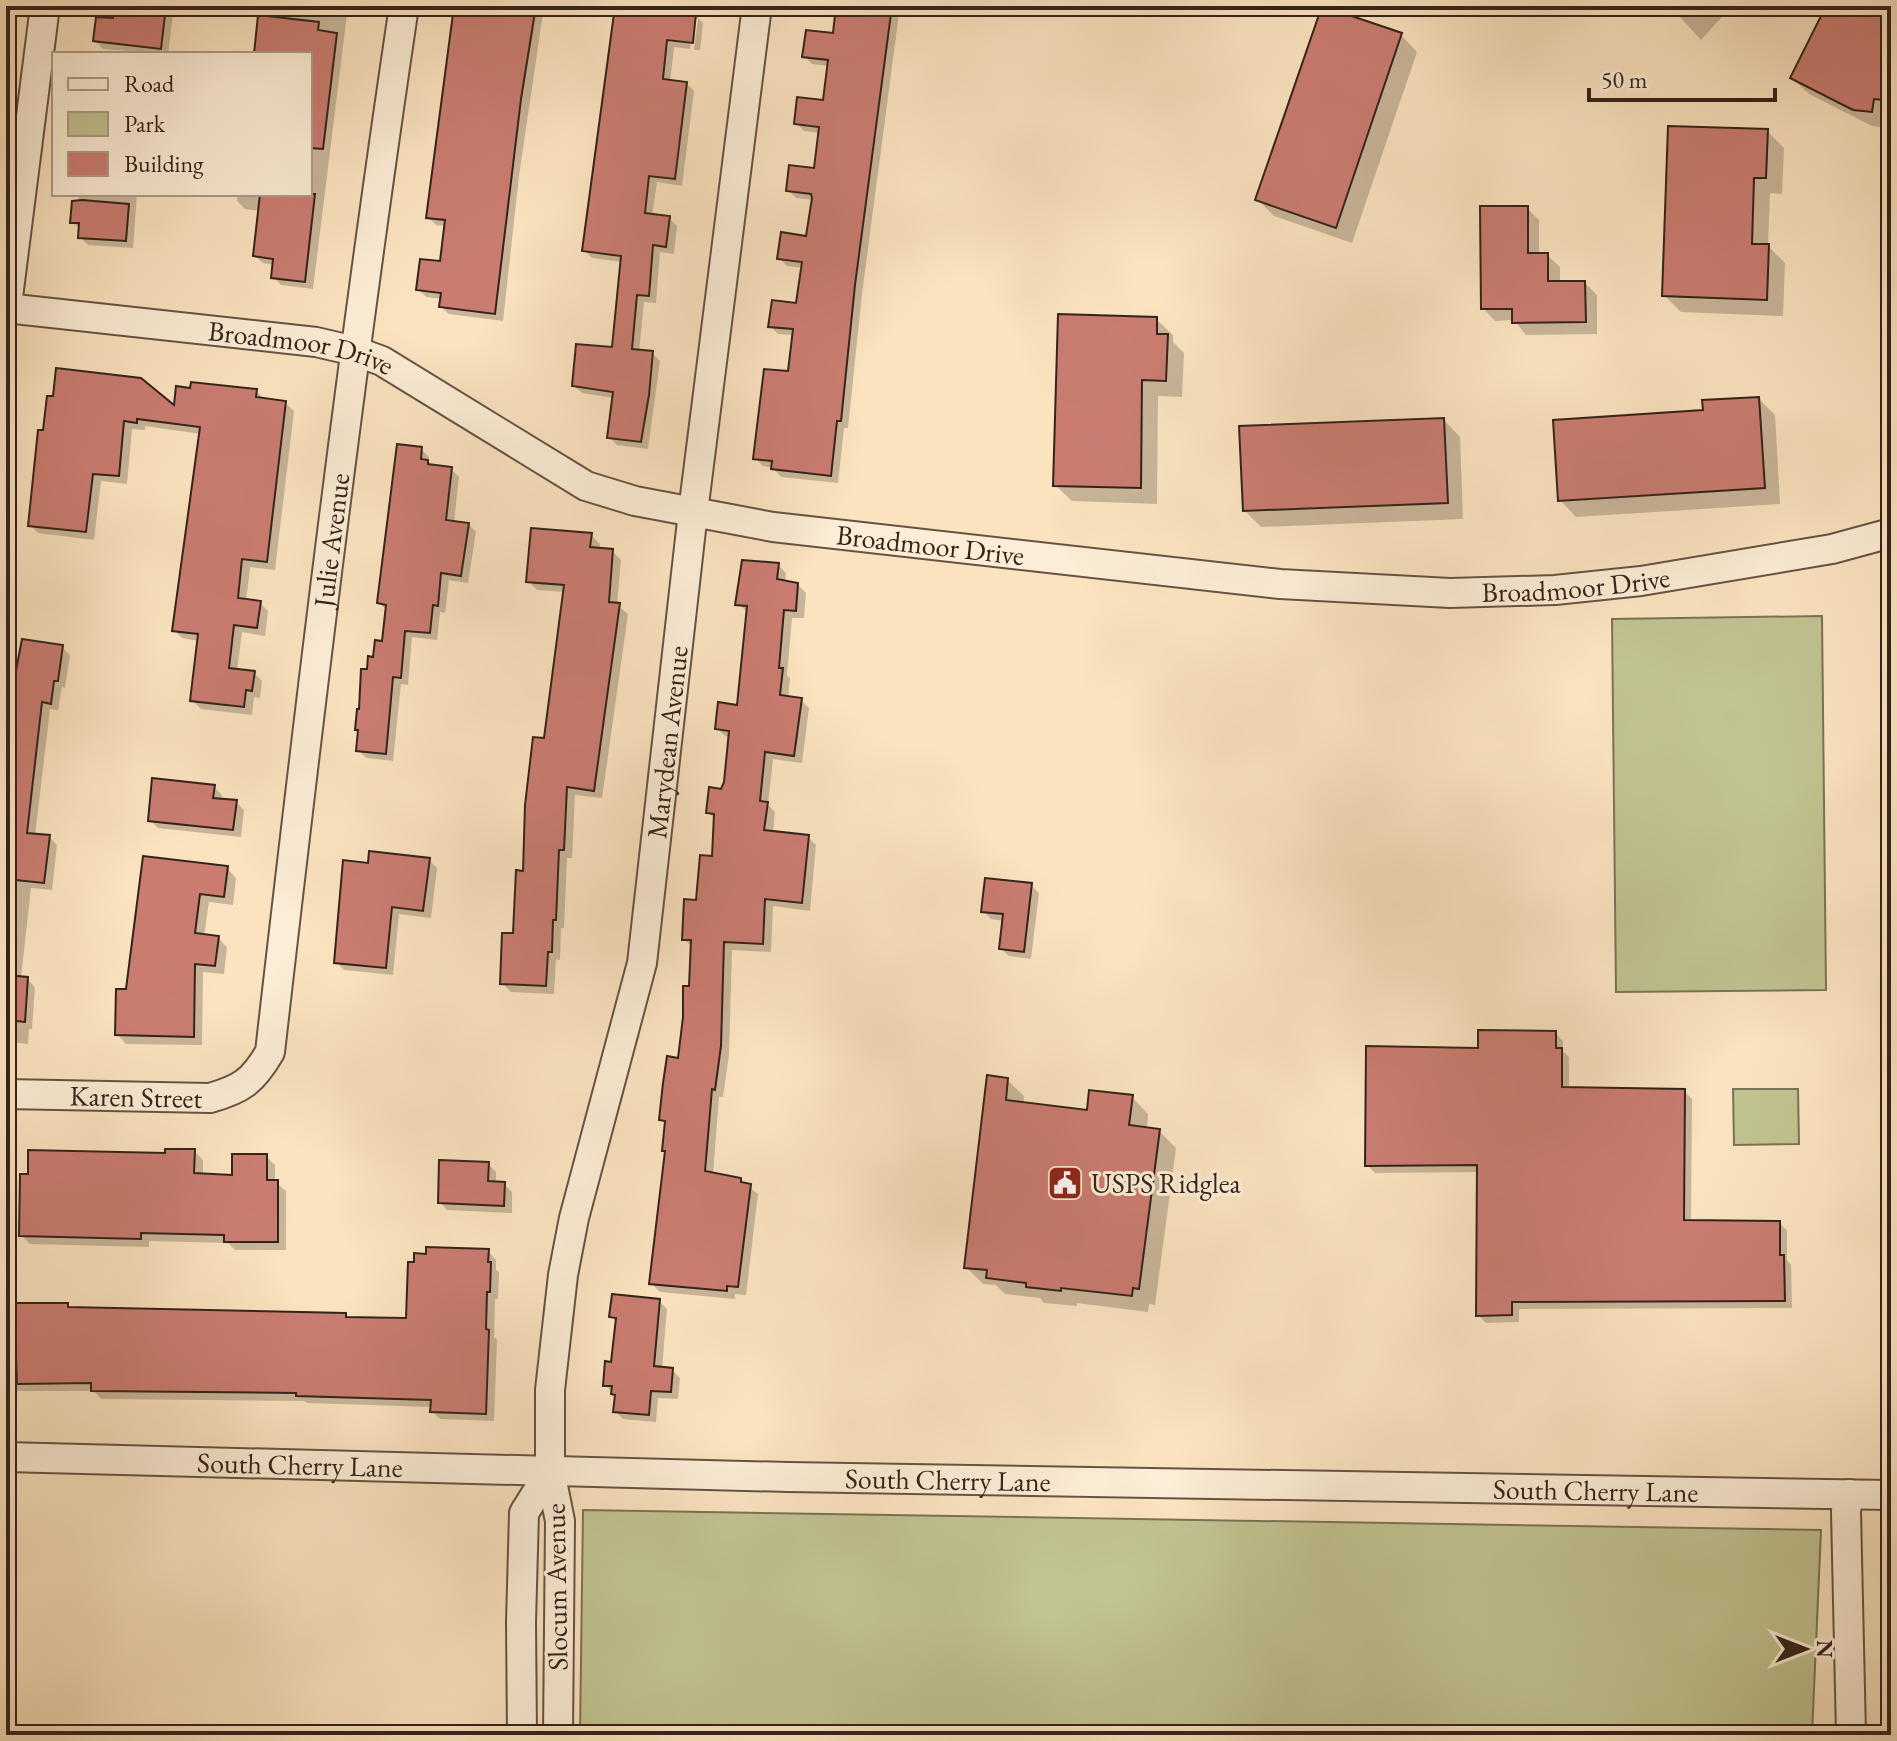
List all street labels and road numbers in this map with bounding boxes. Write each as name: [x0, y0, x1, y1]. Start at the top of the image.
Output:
street label: Broadmoor Drive: [206, 312, 401, 383]
street label: Julie Avenue: [305, 471, 357, 611]
street label: Broadmoor Drive: [835, 516, 1026, 573]
street label: Broadmoor Drive: [1481, 558, 1673, 610]
street label: Marydean Avenue: [638, 644, 696, 840]
street label: Karen Street: [69, 1077, 203, 1116]
street label: South Cherry Lane: [197, 1444, 403, 1485]
street label: South Cherry Lane: [845, 1460, 1051, 1499]
street label: South Cherry Lane: [1493, 1471, 1699, 1510]
street label: Slocum Avenue: [537, 1503, 575, 1671]

